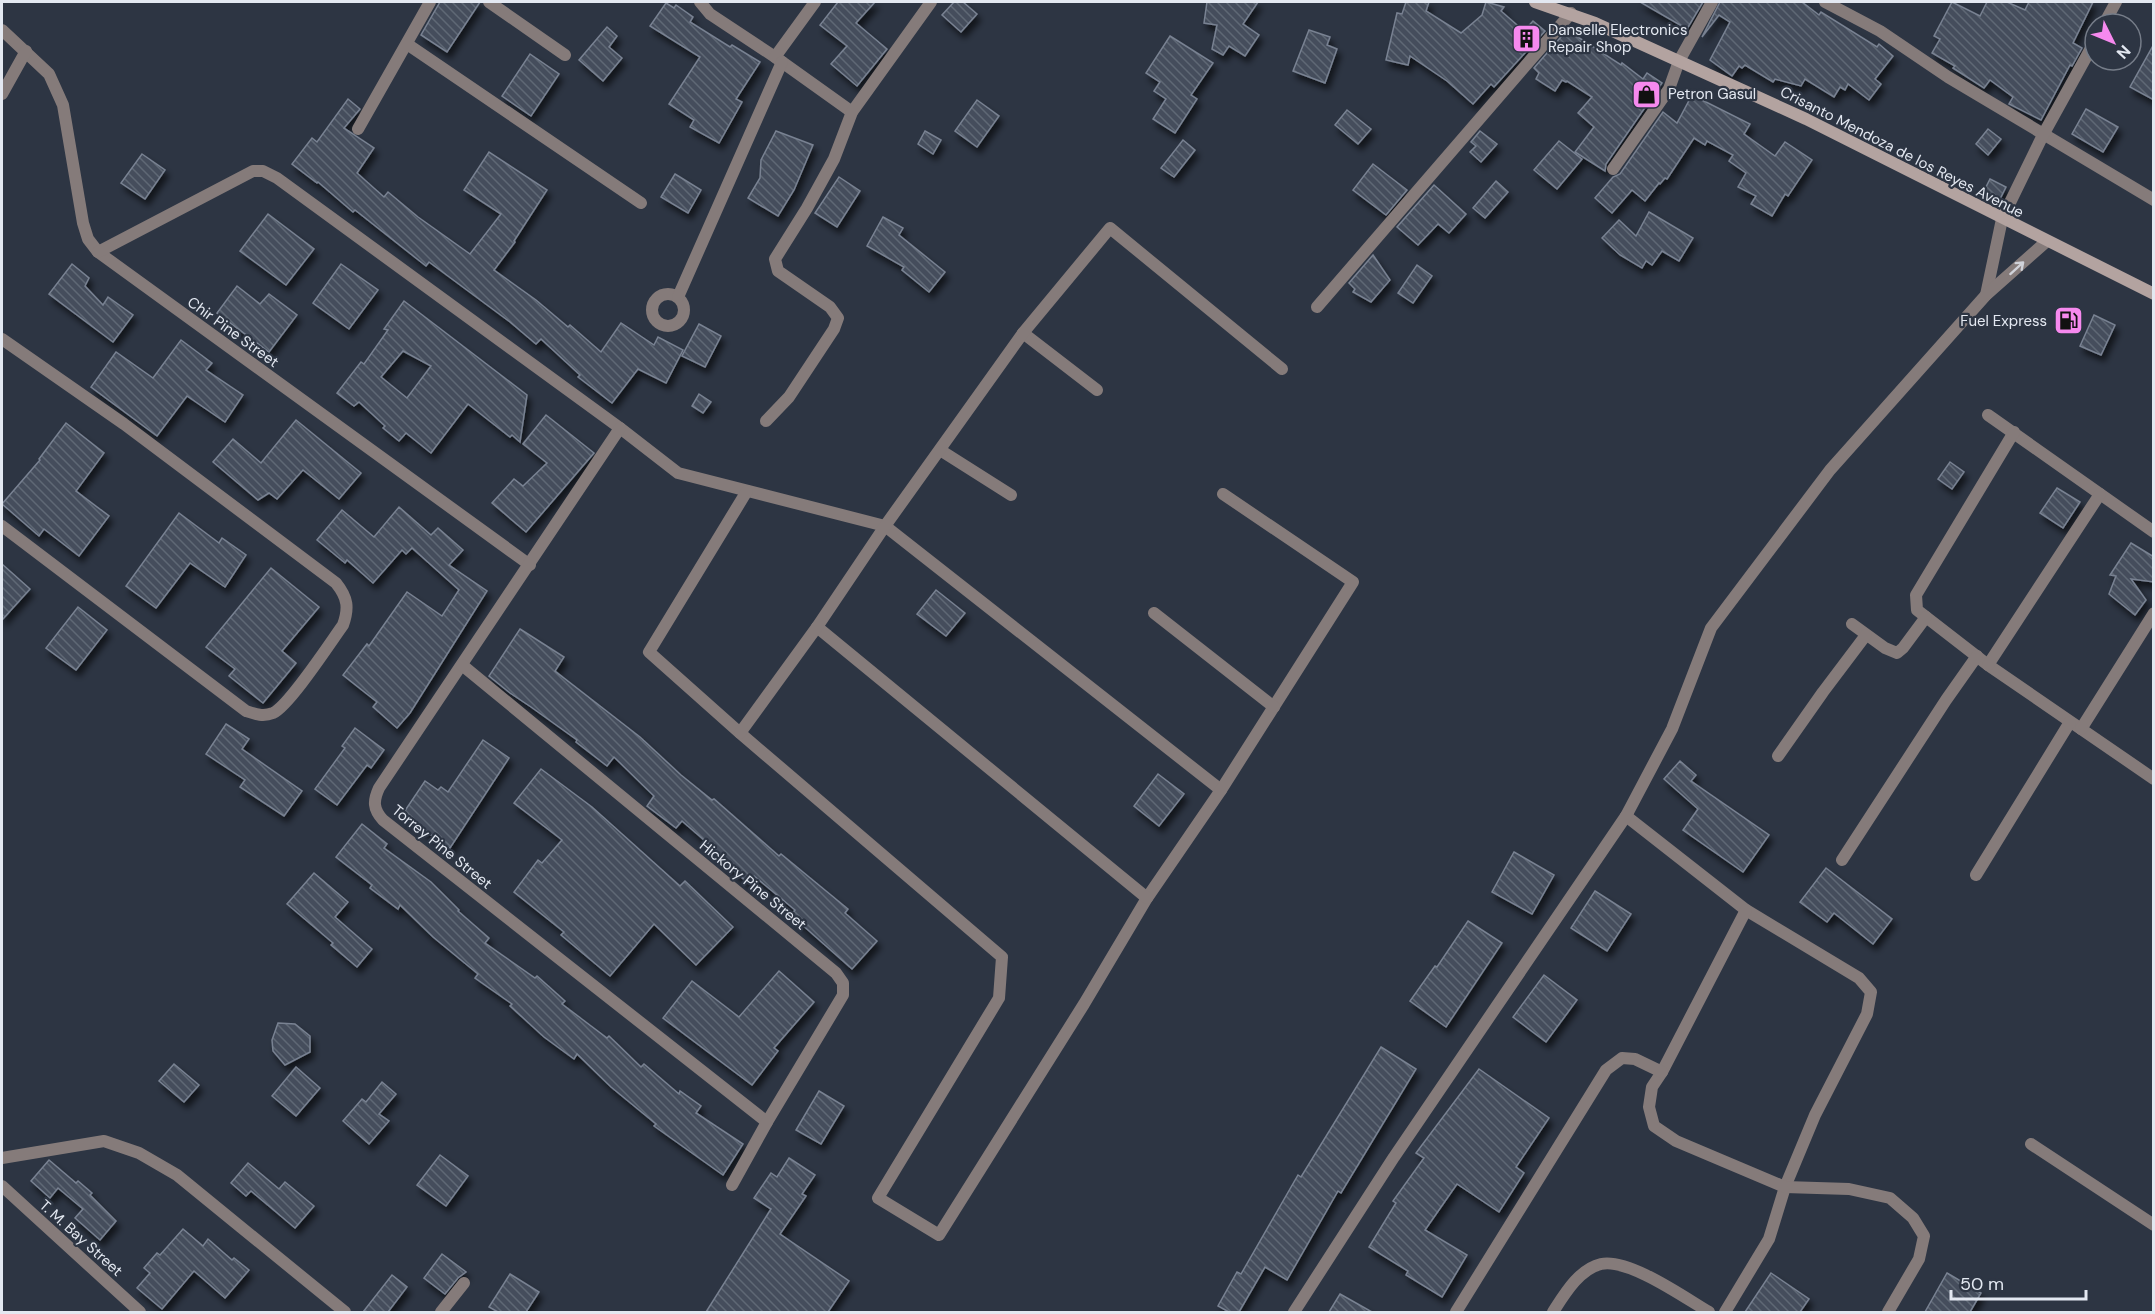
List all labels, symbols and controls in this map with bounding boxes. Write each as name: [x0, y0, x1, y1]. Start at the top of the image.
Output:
north arrow: [2083, 12, 2143, 72]
place label: Danselle Electronics Repair Shop: [1548, 20, 1687, 57]
building icon: Danselle Electronics Repair Shop: [1511, 23, 1543, 55]
text: N: [2112, 40, 2135, 63]
shop icon: Petron Gasul: [1631, 78, 1663, 110]
street label: Crisanto Mendoza de los Reyes Avenue: [1777, 82, 2027, 222]
place label: Petron Gasul: [1668, 84, 1756, 104]
one-way arrow: [2009, 261, 2024, 275]
street label: Chir Pine Street: [183, 292, 283, 372]
fuel station icon: Fuel Express: [2052, 305, 2084, 337]
place label: Fuel Express: [1960, 311, 2047, 331]
street label: Torrey Pine Street: [388, 800, 496, 894]
street label: Hickory Pine Street: [695, 836, 811, 934]
street label: T. M. Bay Street: [35, 1195, 127, 1281]
scale bar: [1951, 1263, 2086, 1301]
text: 50 m: [1960, 1272, 2004, 1296]

